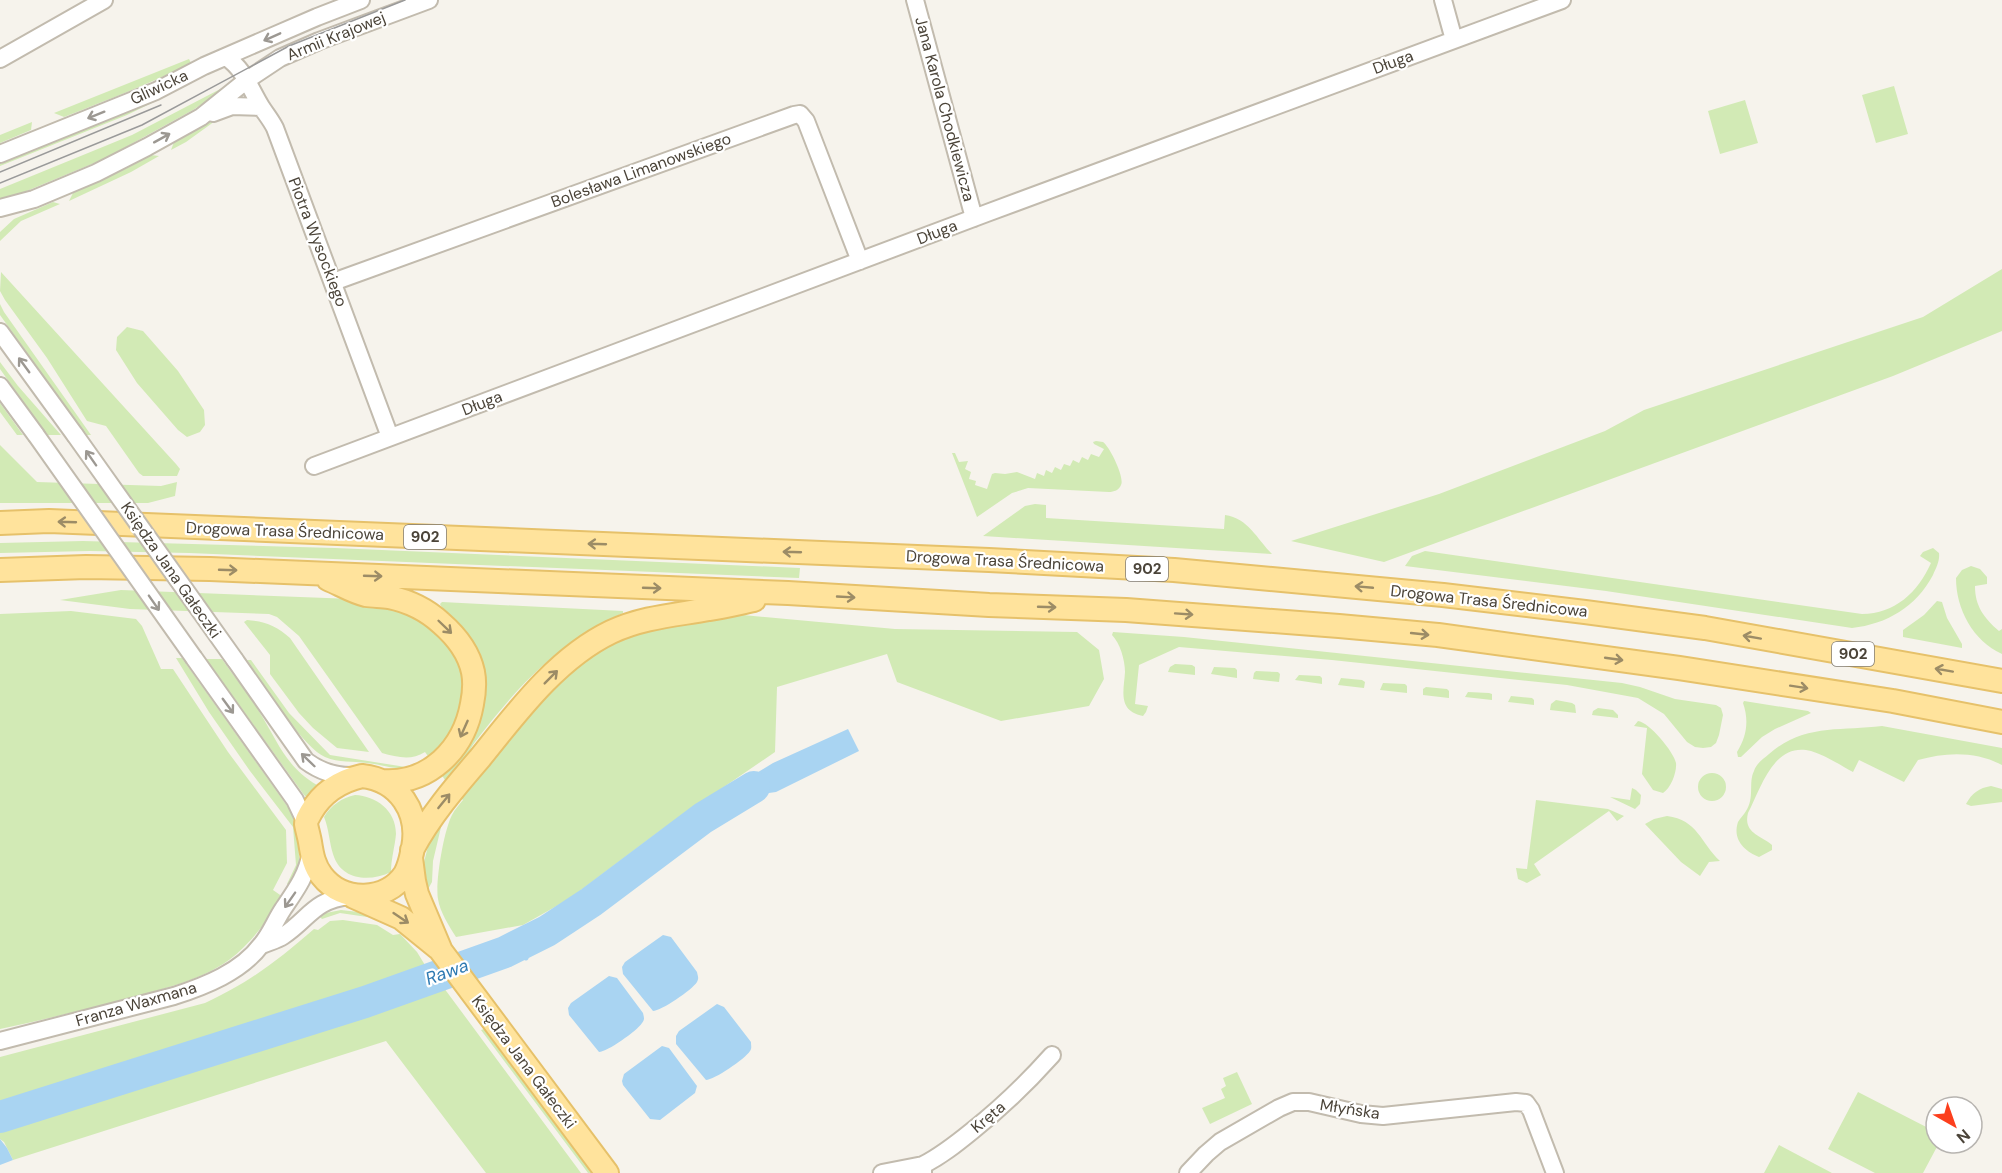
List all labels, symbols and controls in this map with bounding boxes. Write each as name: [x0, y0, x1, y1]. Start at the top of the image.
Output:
street label: Armii Krajowej: [284, 7, 388, 65]
street label: Jana Karola Chodkiewicza: [910, 14, 980, 204]
one-way arrow: [263, 32, 281, 43]
street label: Długa: [1370, 45, 1416, 79]
street label: Gliwicka: [127, 64, 191, 110]
one-way arrow: [88, 110, 106, 121]
street label: Bolesława Limanowskiego: [548, 128, 734, 212]
one-way arrow: [153, 132, 170, 144]
street label: Piotra Wysockiego: [284, 174, 352, 310]
street label: Długa: [914, 215, 960, 249]
one-way arrow: [18, 358, 30, 374]
street label: Długa: [459, 386, 505, 420]
one-way arrow: [85, 451, 97, 467]
street label: Księdza Jana Gałeczki: [116, 498, 226, 642]
one-way arrow: [57, 516, 77, 527]
street label: Drogowa Trasa Średnicowa: [186, 517, 384, 545]
road number: 902: [404, 525, 446, 549]
one-way arrow: [588, 538, 608, 549]
street label: Drogowa Trasa Średnicowa: [906, 545, 1104, 577]
one-way arrow: [783, 546, 803, 557]
road number: 902: [1126, 557, 1168, 581]
one-way arrow: [218, 565, 237, 576]
one-way arrow: [363, 570, 383, 582]
street label: Drogowa Trasa Średnicowa: [1389, 580, 1589, 622]
one-way arrow: [1355, 581, 1375, 592]
one-way arrow: [642, 582, 662, 593]
one-way arrow: [836, 591, 856, 602]
one-way arrow: [148, 594, 160, 610]
one-way arrow: [1037, 602, 1057, 613]
one-way arrow: [1173, 609, 1193, 620]
one-way arrow: [437, 620, 452, 634]
one-way arrow: [1410, 629, 1430, 640]
one-way arrow: [1743, 631, 1763, 642]
road number: 902: [1832, 642, 1874, 666]
one-way arrow: [1603, 653, 1623, 664]
one-way arrow: [1935, 665, 1955, 676]
one-way arrow: [544, 670, 559, 684]
one-way arrow: [1789, 681, 1809, 692]
one-way arrow: [222, 697, 234, 714]
one-way arrow: [458, 720, 469, 738]
one-way arrow: [300, 753, 315, 767]
one-way arrow: [438, 793, 451, 809]
one-way arrow: [284, 891, 296, 907]
one-way arrow: [392, 912, 408, 924]
water label: Rawa: [422, 953, 472, 991]
street label: Franza Waxmana: [73, 977, 199, 1031]
street label: Księdza Jana Gałeczki: [467, 991, 581, 1133]
street label: Młyńska: [1319, 1094, 1381, 1124]
north arrow: [1924, 1095, 1984, 1155]
street label: Kręta: [966, 1096, 1010, 1138]
text: N: [1952, 1124, 1975, 1148]

